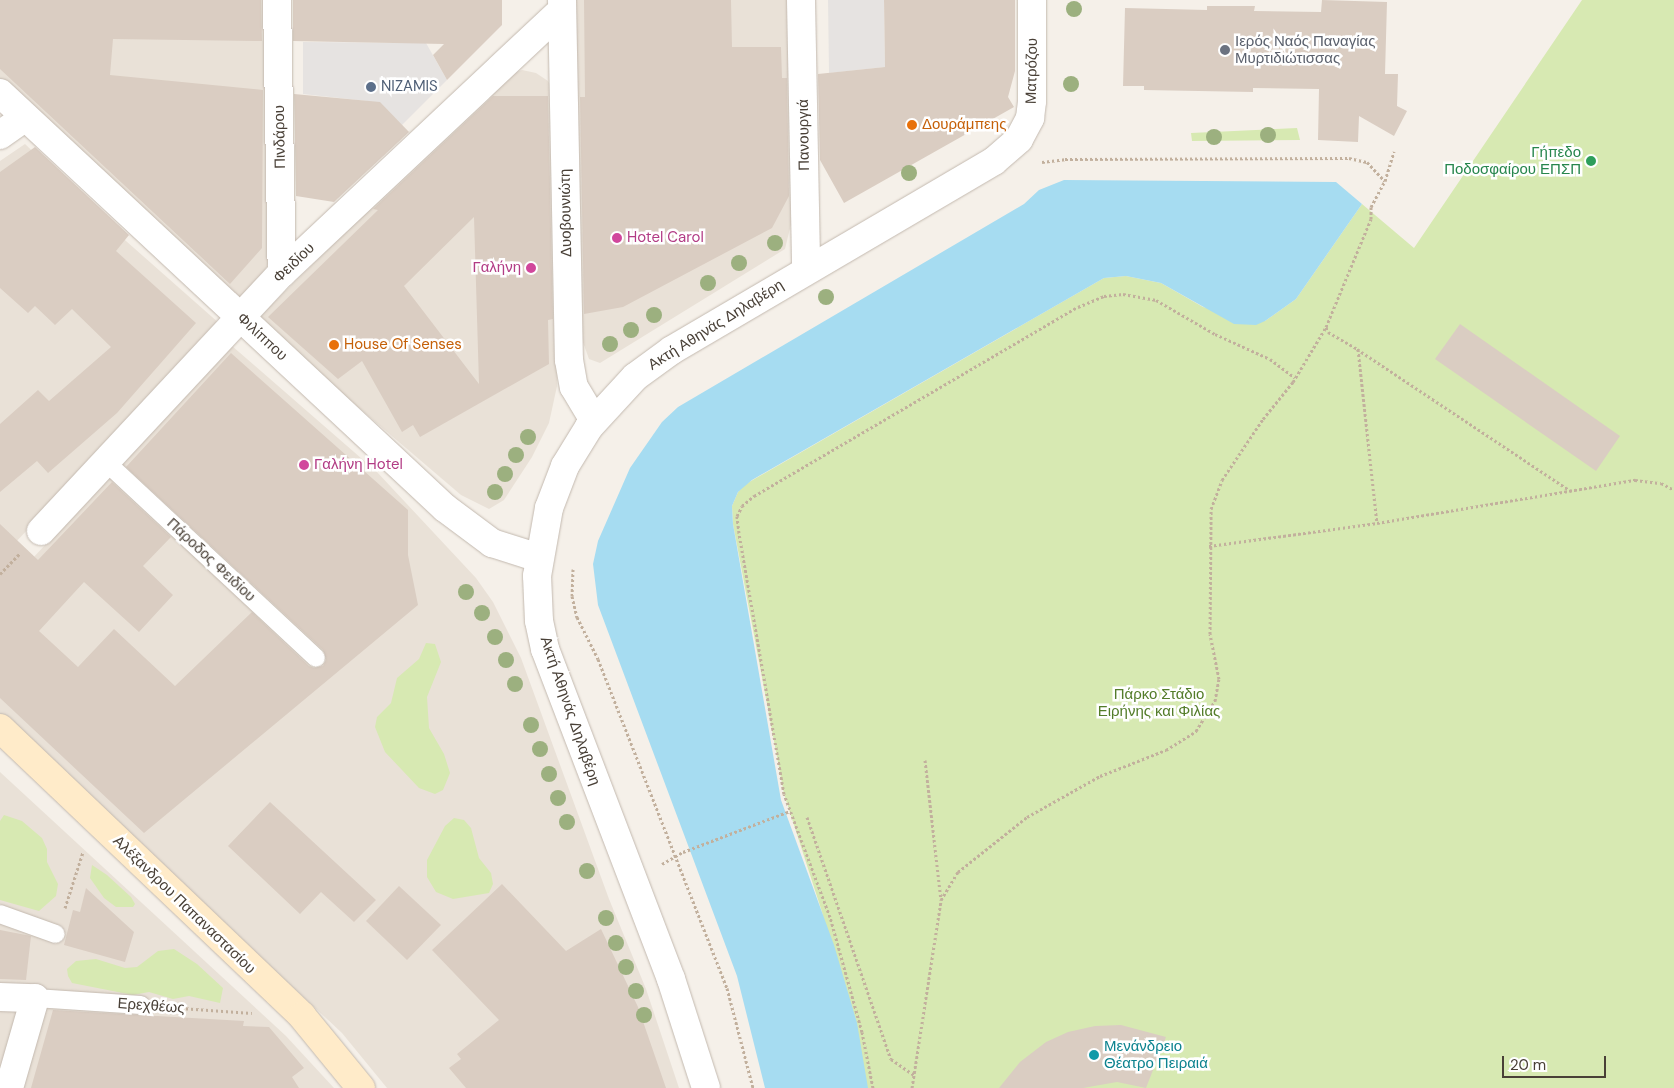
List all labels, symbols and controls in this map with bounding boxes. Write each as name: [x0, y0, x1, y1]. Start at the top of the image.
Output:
place label: Ιερός Ναός Παναγίας Μυρτιδιώτισσας: [1235, 32, 1375, 67]
street label: Ματρόζου: [1022, 38, 1042, 104]
marker: Ιερός Ναός Παναγίας Μυρτιδιώτισσας: [1219, 44, 1231, 56]
place label: NIZAMIS: [381, 78, 438, 96]
marker: NIZAMIS: [365, 81, 377, 93]
street label: Πανουργιά: [794, 99, 814, 171]
street label: Πινδάρου: [270, 105, 290, 169]
place label: Δουράμπεης: [922, 116, 1006, 134]
marker: Δουράμπεης: [906, 119, 918, 131]
place label: Γήπεδο Ποδοσφαίρου ΕΠΣΠ: [1444, 143, 1581, 178]
marker: Γήπεδο Ποδοσφαίρου ΕΠΣΠ: [1585, 155, 1597, 167]
street label: Δυοβουνιώτη: [556, 169, 576, 257]
place label: Hotel Carol: [627, 229, 704, 247]
marker: Hotel Carol: [611, 232, 623, 244]
street label: Φειδίου: [270, 239, 318, 287]
place label: Γαλήνη: [472, 259, 521, 277]
marker: Γαλήνη: [525, 262, 537, 274]
street label: Ακτή Αθηνάς Δηλαβέρη: [645, 276, 787, 374]
street label: Φιλίππου: [233, 309, 291, 365]
place label: House Of Senses: [344, 336, 462, 354]
marker: House Of Senses: [328, 339, 340, 351]
place label: Γαλήνη Hotel: [314, 456, 403, 474]
marker: Γαλήνη Hotel: [298, 459, 310, 471]
street label: Πάροδος Φειδίου: [163, 514, 259, 606]
street label: Ακτή Αθηνάς Δηλαβέρη: [536, 634, 604, 788]
park label: Πάρκο Στάδιο Ειρήνης και Φιλίας: [1098, 685, 1220, 720]
street label: Αλέξανδρου Παπαναστασίου: [109, 832, 259, 978]
street label: Ερεχθέως: [117, 995, 185, 1017]
place label: Μενάνδρειο Θέατρο Πειραιά: [1104, 1037, 1208, 1072]
scale bar: [1504, 1046, 1608, 1078]
marker: Μενάνδρειο Θέατρο Πειραιά: [1088, 1049, 1100, 1061]
text: 20 m: [1510, 1055, 1546, 1075]

